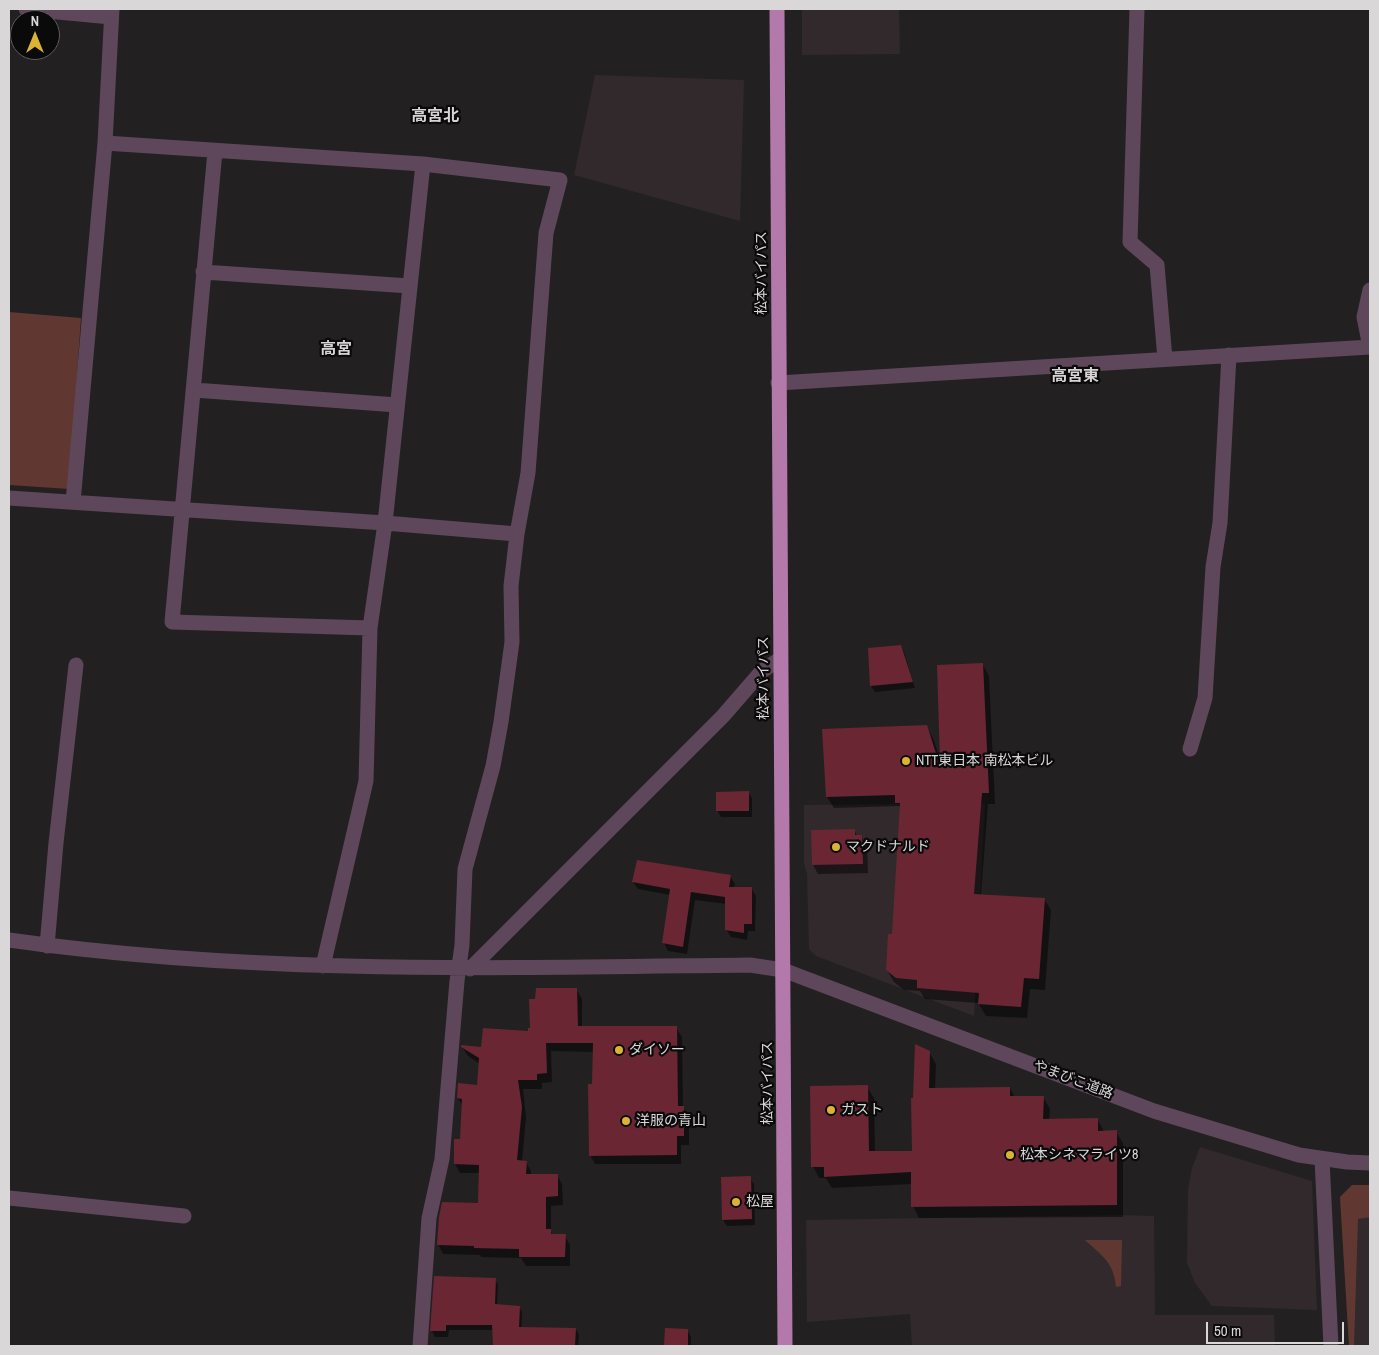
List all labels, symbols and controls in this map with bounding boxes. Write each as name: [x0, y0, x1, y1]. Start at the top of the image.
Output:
north arrow: [10, 10, 60, 60]
text: N: [31, 12, 39, 30]
district label: 高宮北: [411, 107, 459, 127]
street label: 松本バイパス: [754, 231, 770, 315]
district label: 高宮: [320, 340, 352, 360]
district label: 高宮東: [1051, 367, 1099, 387]
street label: 松本バイパス: [756, 636, 772, 720]
place label: NTT東日本 南松本ビル: [916, 753, 1054, 769]
marker: NTT東日本 南松本ビル: [900, 755, 912, 767]
place label: マクドナルド: [846, 839, 930, 855]
marker: マクドナルド: [830, 841, 842, 853]
street label: 松本バイパス: [760, 1041, 776, 1125]
place label: ダイソー: [629, 1042, 685, 1058]
marker: ダイソー: [613, 1044, 625, 1056]
street label: やまびこ道路: [1031, 1057, 1115, 1103]
place label: ガスト: [841, 1102, 883, 1118]
marker: ガスト: [825, 1104, 837, 1116]
place label: 洋服の青山: [636, 1113, 706, 1129]
marker: 洋服の青山: [620, 1115, 632, 1127]
place label: 松本シネマライツ8: [1020, 1147, 1138, 1163]
marker: 松本シネマライツ8: [1004, 1149, 1016, 1161]
place label: 松屋: [746, 1194, 774, 1210]
marker: 松屋: [730, 1196, 742, 1208]
scale bar: [1209, 1312, 1346, 1344]
text: 50 m: [1214, 1320, 1241, 1341]

